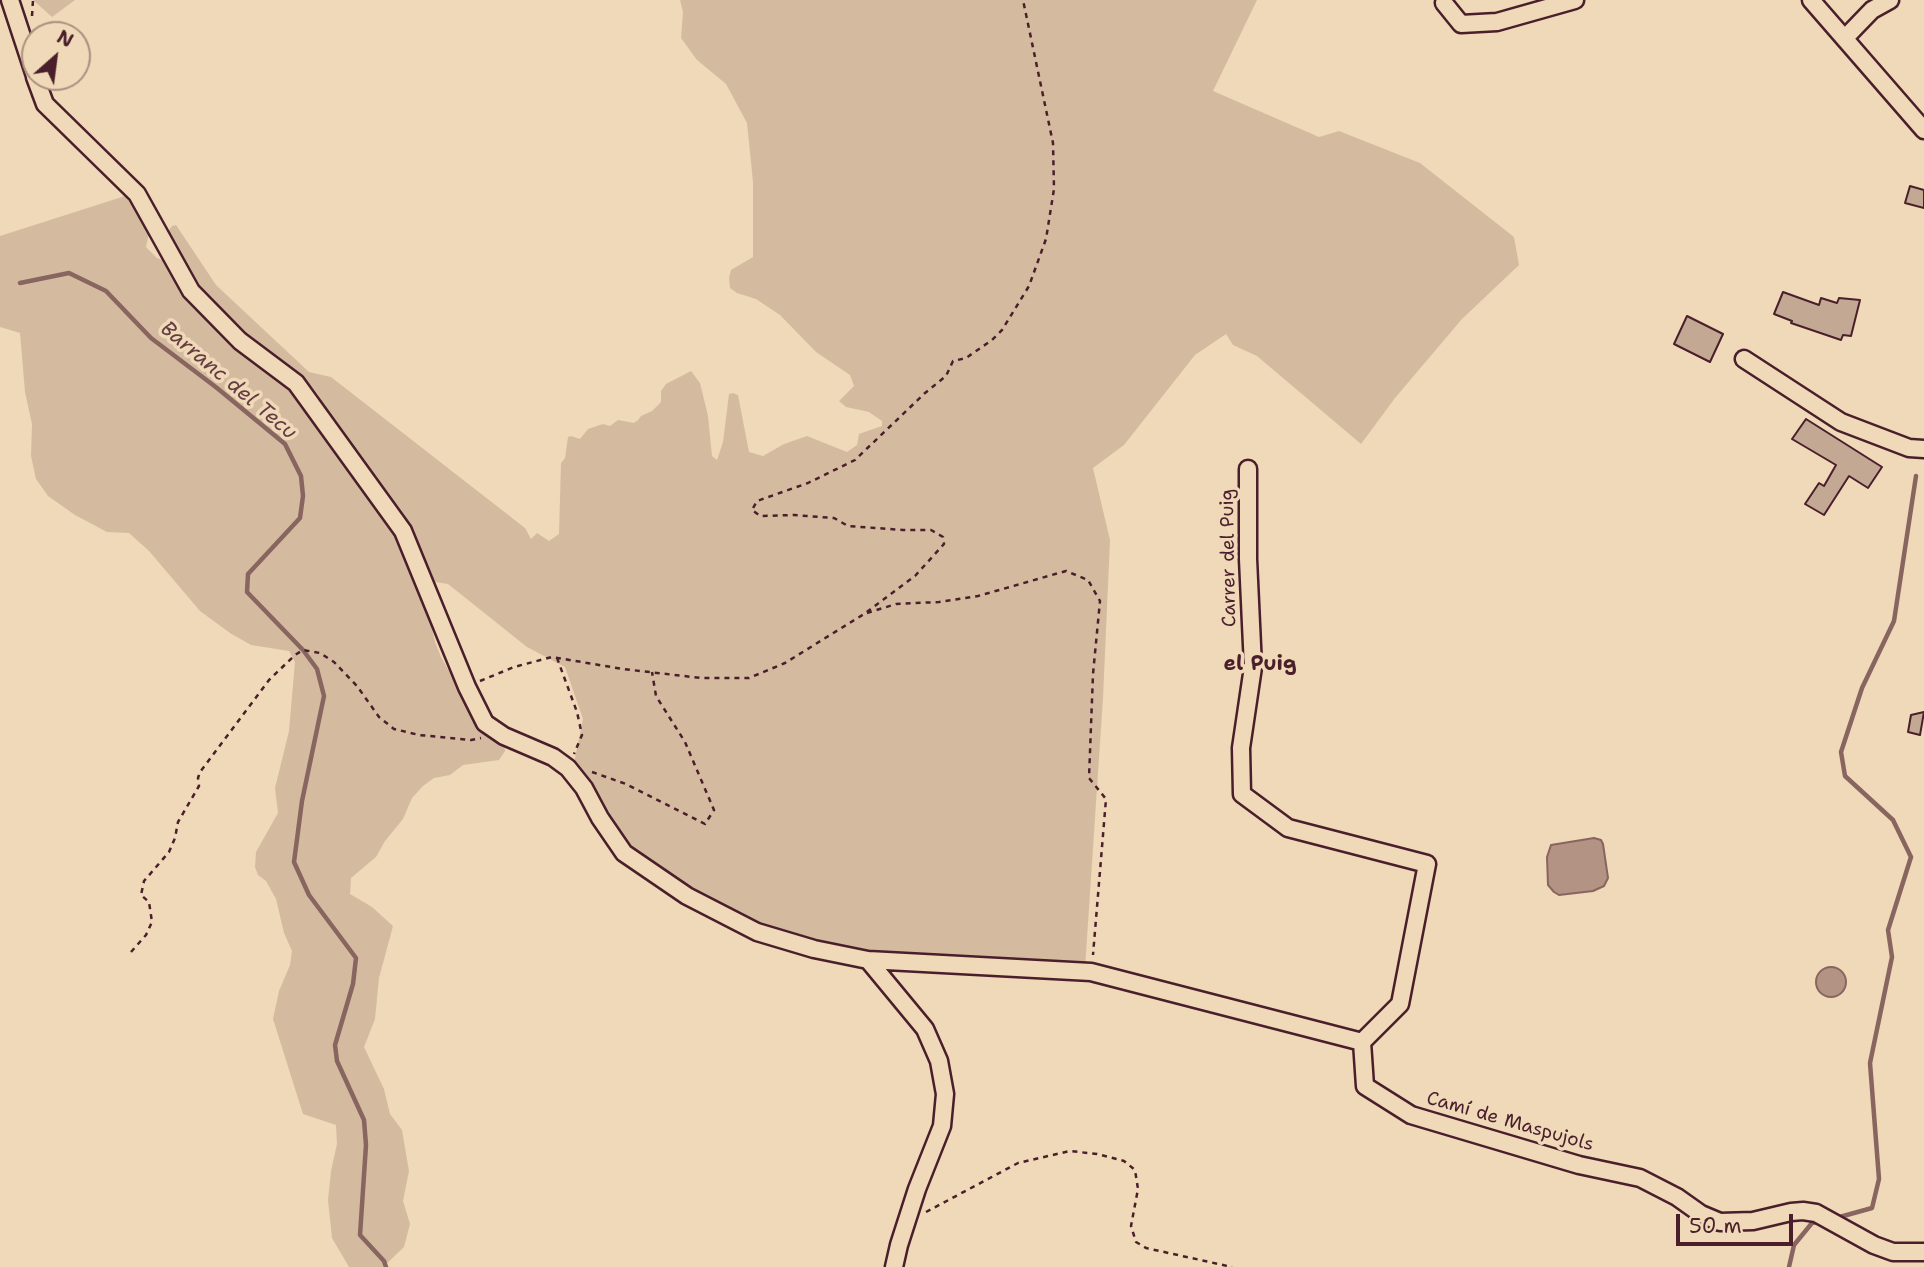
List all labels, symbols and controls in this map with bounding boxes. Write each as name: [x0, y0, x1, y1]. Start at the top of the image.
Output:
north arrow: [21, 21, 91, 91]
text: N: [53, 24, 78, 53]
water label: Barranc del Tecu: [155, 317, 301, 445]
street label: Carrer del Puig: [1216, 489, 1242, 627]
district label: el Puig: [1223, 652, 1297, 678]
street label: Camí de Maspujols: [1424, 1087, 1596, 1157]
scale bar: [1679, 1200, 1796, 1244]
text: 50 m: [1689, 1212, 1742, 1240]

